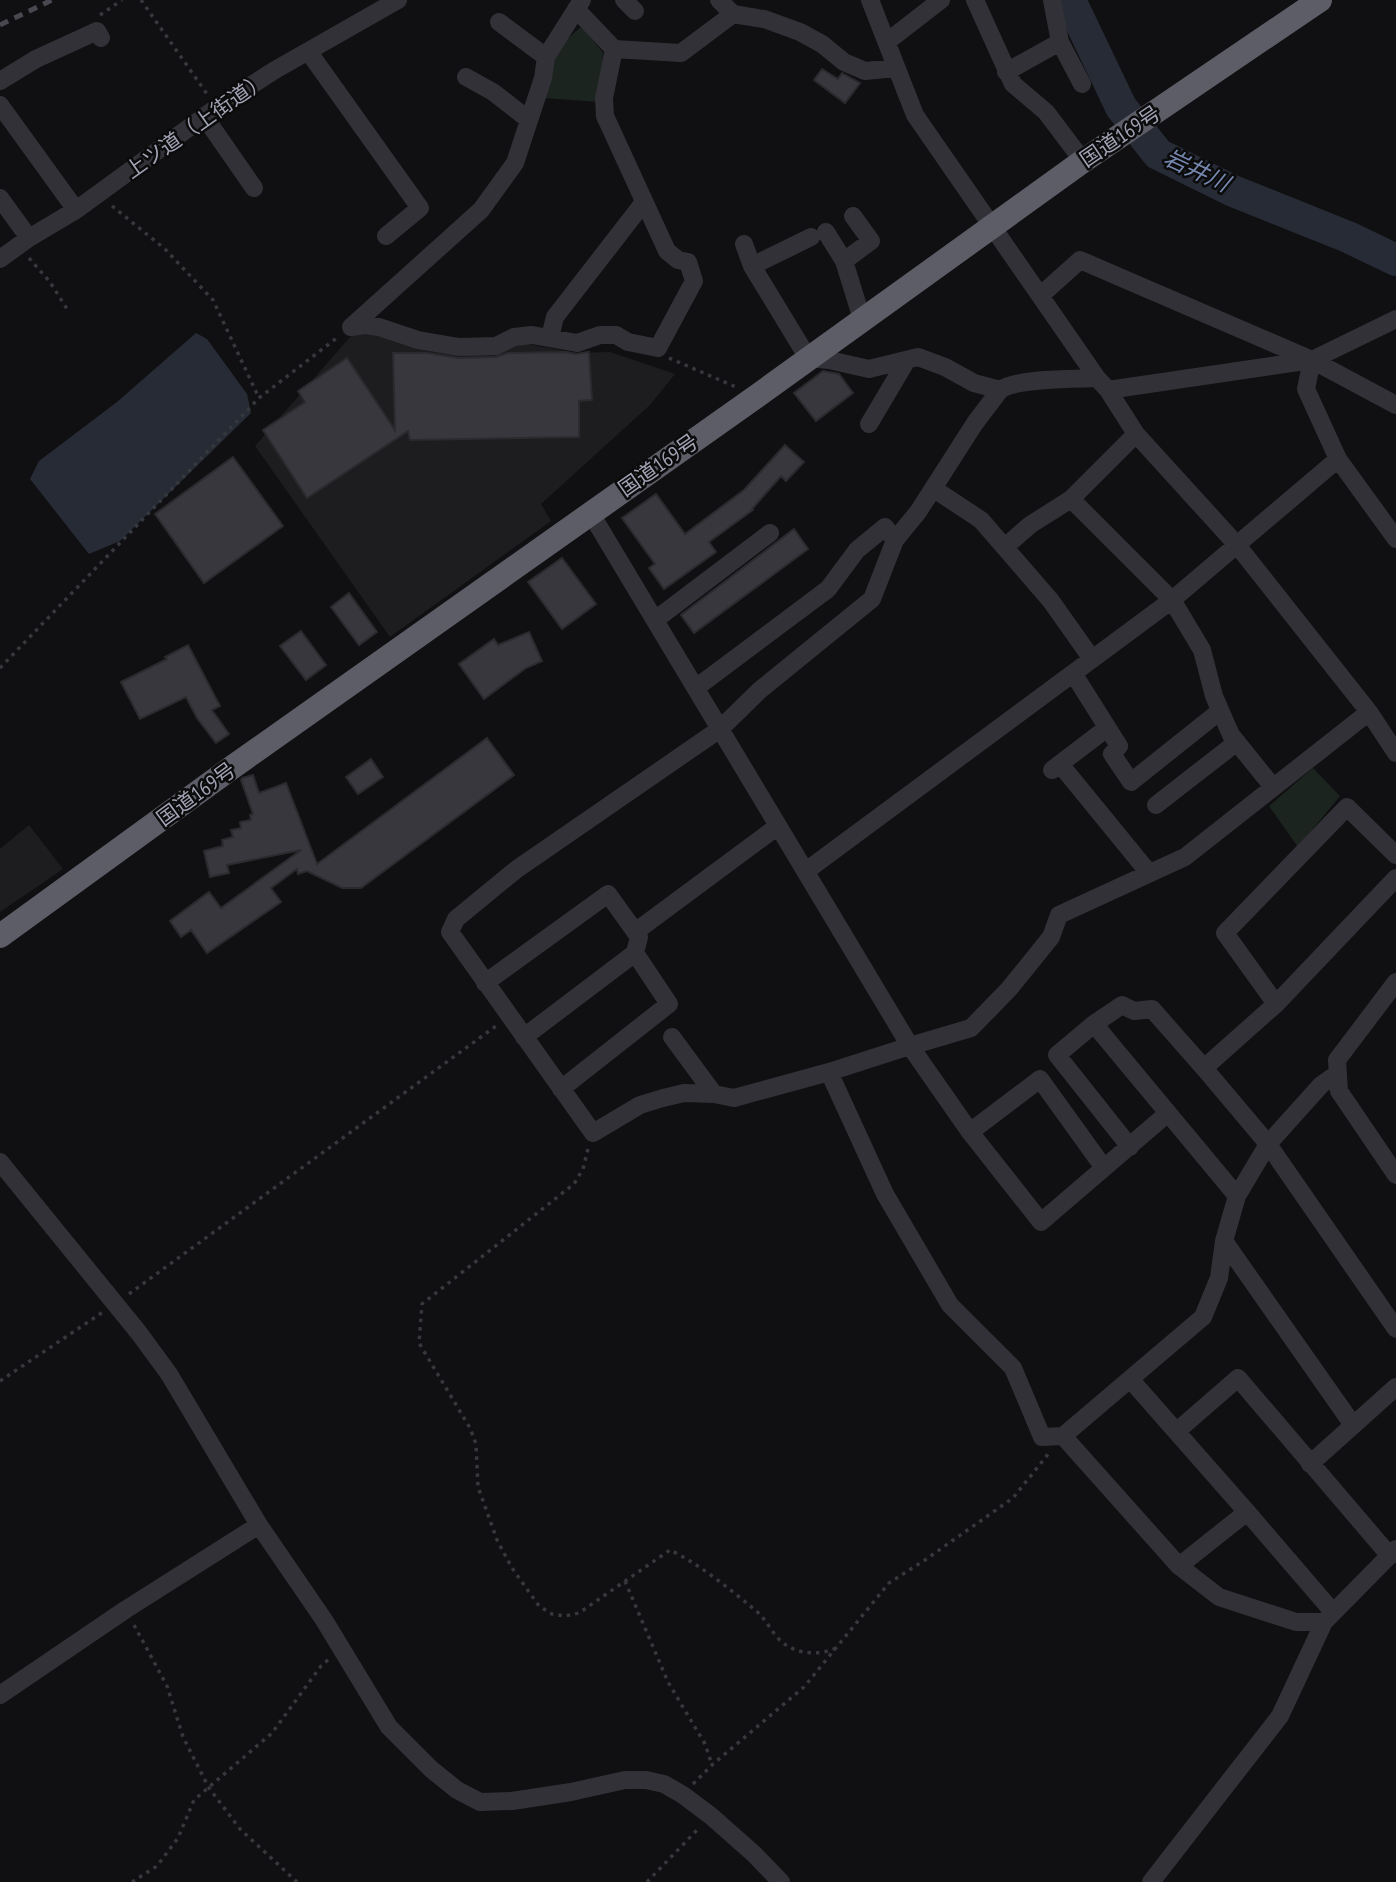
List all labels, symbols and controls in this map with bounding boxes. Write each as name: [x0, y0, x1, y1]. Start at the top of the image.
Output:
street label: 上ツ道（上街道）: [119, 66, 273, 184]
street label: 国道169号: [1075, 99, 1165, 173]
water label: 岩井川: [1160, 142, 1237, 199]
street label: 国道169号: [613, 428, 703, 502]
street label: 国道169号: [151, 756, 241, 832]

